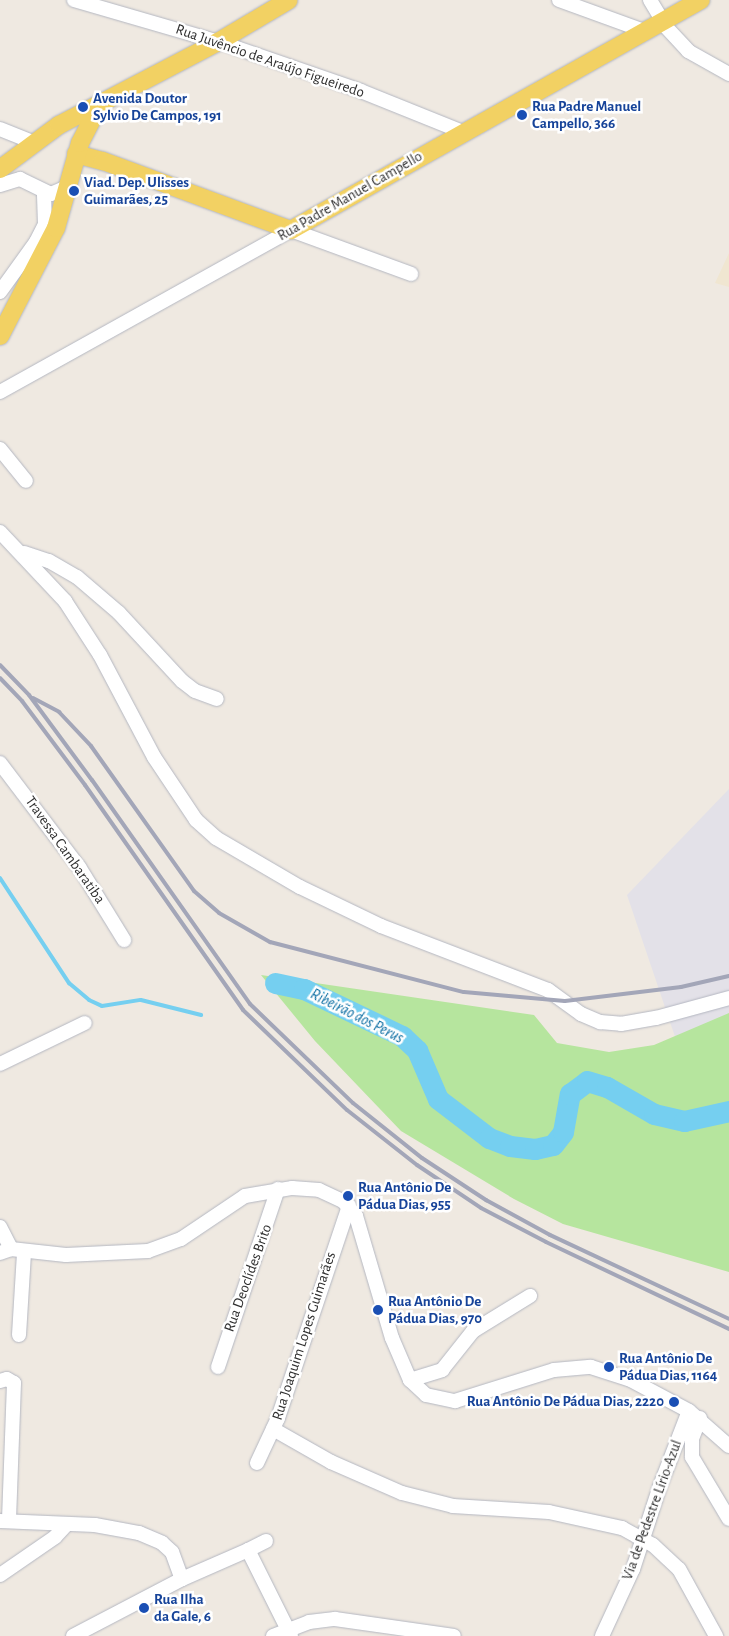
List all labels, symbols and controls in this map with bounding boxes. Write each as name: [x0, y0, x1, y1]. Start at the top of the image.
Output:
street label: Rua Juvêncio de Araújo Figueiredo: [173, 20, 367, 102]
place label: Avenida Doutor Sylvio De Campos, 191: [93, 89, 222, 124]
place label: Rua Padre Manuel Campello, 366: [532, 97, 641, 132]
marker: Avenida Doutor Sylvio De Campos, 191: [77, 101, 89, 113]
marker: Rua Padre Manuel Campello, 366: [516, 109, 528, 121]
street label: Rua Padre Manuel Campello: [274, 147, 426, 245]
place label: Viad. Dep. Ulisses Guimarães, 25: [84, 173, 189, 208]
marker: Viad. Dep. Ulisses Guimarães, 25: [68, 185, 80, 197]
street label: Travessa Cambaratiba: [21, 793, 109, 907]
water label: Ribeirão dos Perus: [307, 984, 407, 1048]
place label: Rua Antônio De Pádua Dias, 955: [358, 1178, 451, 1213]
marker: Rua Antônio De Pádua Dias, 955: [342, 1190, 354, 1202]
street label: Rua Deoclídes Brito: [220, 1222, 276, 1334]
street label: Rua Joaquim Lopes Guimarães: [268, 1250, 340, 1422]
place label: Rua Antônio De Pádua Dias, 970: [388, 1292, 482, 1327]
marker: Rua Antônio De Pádua Dias, 970: [372, 1304, 384, 1316]
place label: Rua Antônio De Pádua Dias, 1164: [619, 1349, 717, 1384]
marker: Rua Antônio De Pádua Dias, 1164: [603, 1361, 615, 1373]
place label: Rua Antônio De Pádua Dias, 2220: [467, 1393, 664, 1411]
marker: Rua Antônio De Pádua Dias, 2220: [668, 1396, 680, 1408]
street label: Via de Pedestre Lírio-Azul: [618, 1438, 686, 1582]
place label: Rua Ilha da Gale, 6: [154, 1590, 211, 1625]
marker: Rua Ilha da Gale, 6: [138, 1602, 150, 1614]

